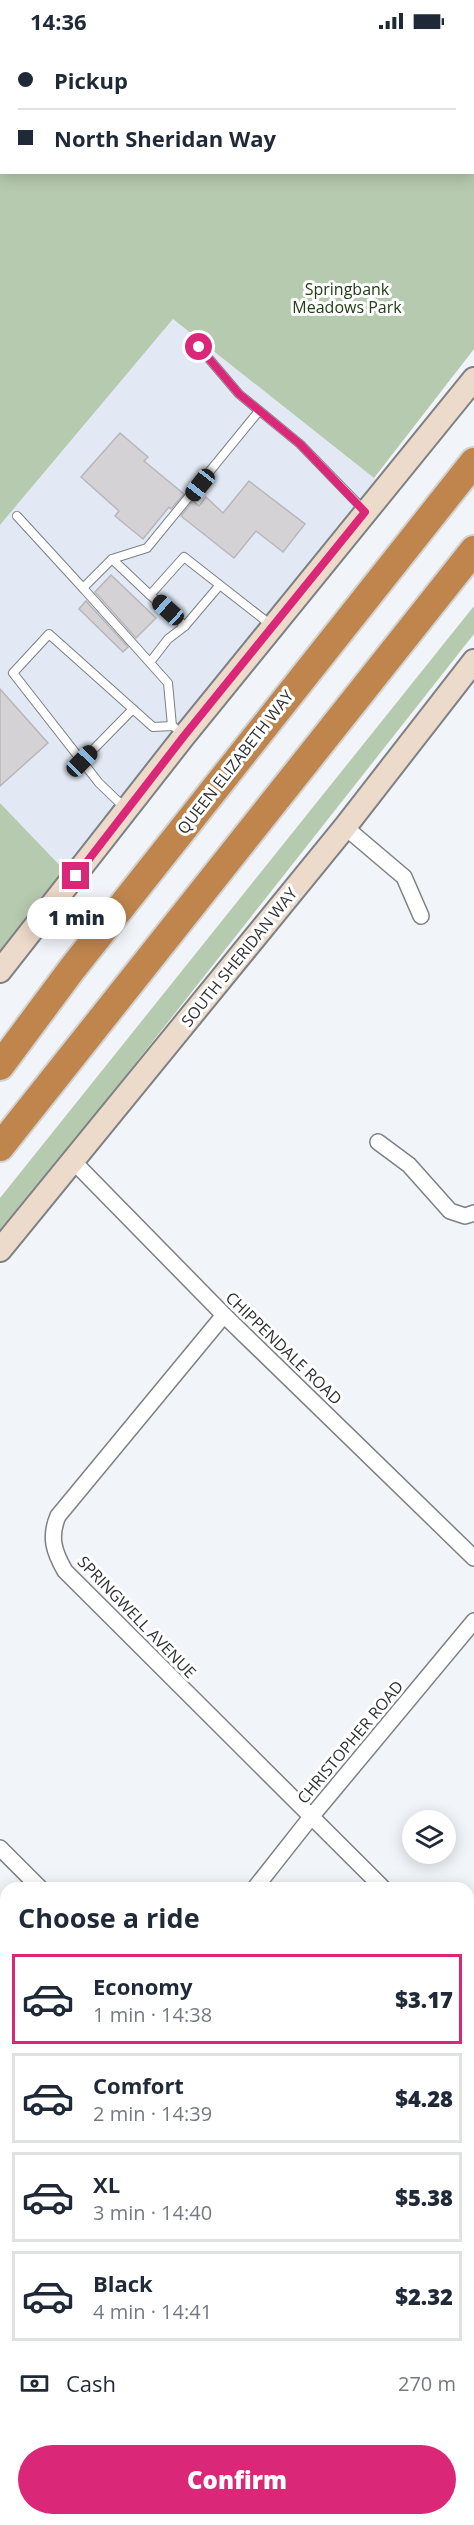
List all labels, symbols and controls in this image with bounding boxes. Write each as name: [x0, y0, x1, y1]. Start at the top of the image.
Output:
text: 14:36: [30, 6, 87, 36]
text: Pickup: [54, 65, 128, 95]
text: North Sheridan Way: [54, 123, 276, 153]
park label: Springbank Meadows Park: [292, 278, 402, 318]
route start: [185, 333, 212, 360]
car: [182, 465, 218, 505]
car: [149, 591, 187, 629]
street label: QUEEN ELIZABETH WAY: [172, 685, 298, 838]
car: [63, 742, 101, 780]
route end: [62, 862, 89, 889]
street label: SOUTH SHERIDAN WAY: [176, 883, 302, 1031]
callout: 1 min: [26, 897, 125, 939]
text: 1 min: [48, 904, 105, 931]
street label: CHIPPENDALE ROAD: [221, 1287, 347, 1409]
street label: SPRINGWELL AVENUE: [73, 1551, 201, 1683]
street label: CHRISTOPHER ROAD: [292, 1676, 408, 1808]
map controls: [402, 1810, 456, 1864]
button: layers: [402, 1810, 456, 1864]
text: Choose a ride: [18, 1899, 200, 1936]
text: Economy: [93, 1971, 192, 2001]
icon: car: [21, 1972, 75, 2026]
text: $3.17: [395, 1984, 453, 2014]
text: 1 min · 14:38: [93, 2001, 212, 2028]
text: Comfort: [93, 2070, 184, 2100]
icon: car: [21, 2071, 75, 2125]
text: $4.28: [395, 2083, 453, 2113]
text: 2 min · 14:39: [93, 2100, 212, 2127]
text: XL: [93, 2169, 120, 2199]
icon: car: [21, 2170, 75, 2224]
text: $5.38: [395, 2182, 453, 2212]
text: 3 min · 14:40: [93, 2199, 212, 2226]
text: Black: [93, 2268, 153, 2298]
icon: car: [21, 2269, 75, 2323]
text: $2.32: [395, 2281, 453, 2311]
text: 4 min · 14:41: [93, 2298, 212, 2325]
icon: cash: [18, 2367, 51, 2400]
text: Cash: [66, 2368, 116, 2398]
text: 270 m: [398, 2370, 456, 2397]
button: Confirm: [18, 2445, 456, 2514]

